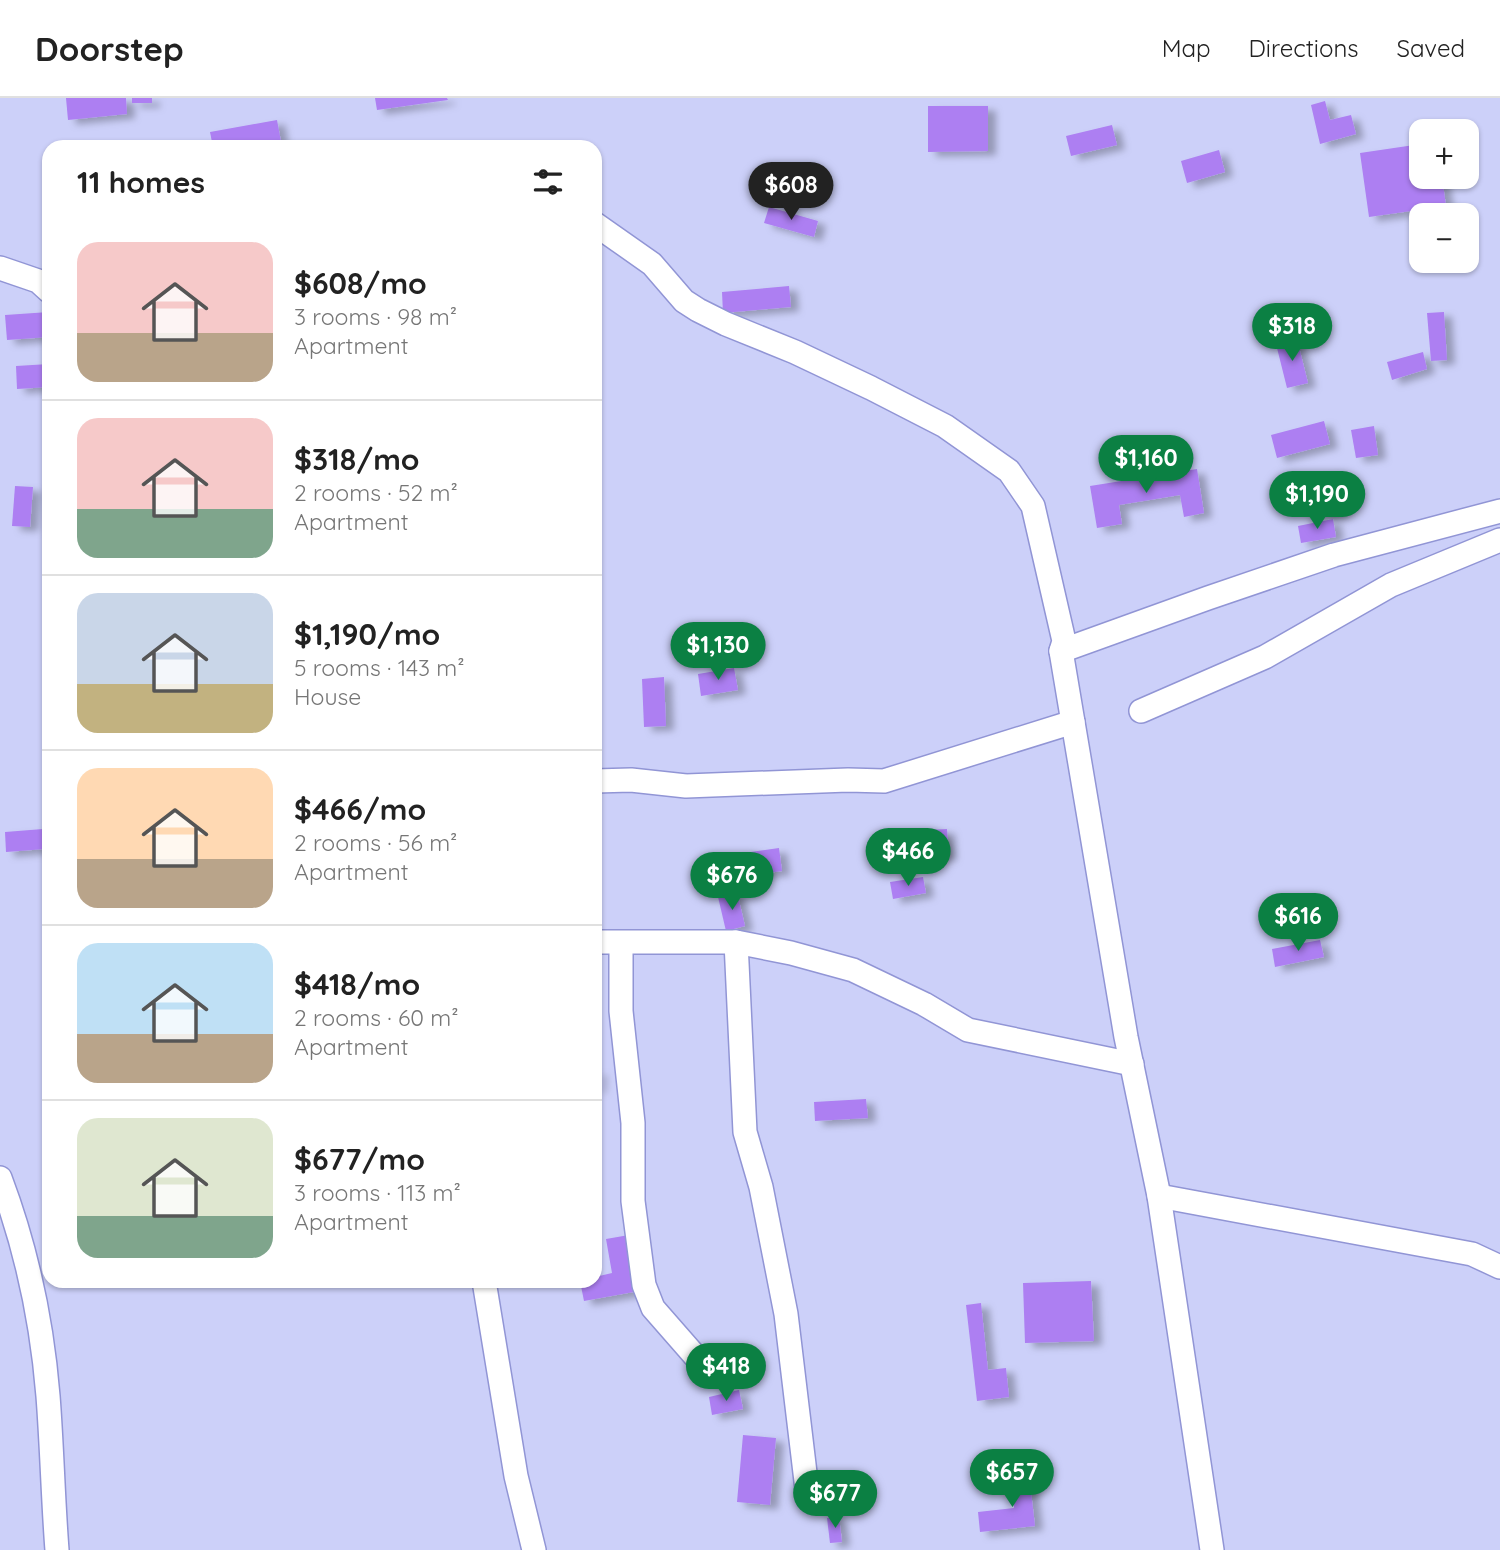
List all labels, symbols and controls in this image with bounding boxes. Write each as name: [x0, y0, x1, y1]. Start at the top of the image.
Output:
text: Doorstep: [35, 28, 184, 69]
text: Map: [1162, 33, 1211, 63]
text: Directions: [1249, 33, 1359, 63]
text: Saved: [1397, 33, 1465, 63]
map controls: [1409, 119, 1479, 273]
button: +: [1409, 119, 1479, 189]
pin: $608: [750, 162, 832, 222]
text: 11 homes: [77, 163, 205, 201]
icon: filters: [529, 163, 567, 201]
text: $608: [764, 170, 818, 199]
button: −: [1409, 203, 1479, 273]
text: $608/mo: [294, 264, 427, 302]
icon: home: [133, 270, 217, 354]
text: 3 rooms · 98 m²: [294, 302, 457, 331]
pin: $318: [1251, 303, 1333, 363]
text: $318: [1268, 311, 1316, 340]
text: Apartment: [294, 331, 408, 360]
pin: $1,160: [1089, 436, 1203, 495]
text: $318/mo: [294, 440, 420, 478]
text: $1,160: [1114, 443, 1178, 472]
icon: home: [133, 446, 217, 530]
pin: $1,190: [1260, 472, 1374, 531]
text: 2 rooms · 52 m²: [294, 478, 458, 507]
text: $1,190: [1285, 479, 1349, 508]
text: Apartment: [294, 507, 408, 536]
text: $1,190/mo: [294, 615, 440, 653]
icon: home: [133, 621, 217, 705]
pin: $1,130: [661, 622, 775, 682]
text: $1,130: [687, 630, 749, 659]
text: 5 rooms · 143 m²: [294, 653, 465, 682]
text: House: [294, 682, 361, 711]
text: $466/mo: [294, 790, 426, 828]
icon: home: [133, 796, 217, 880]
text: 2 rooms · 56 m²: [294, 828, 457, 857]
pin: $466: [867, 828, 949, 888]
text: $466: [882, 836, 934, 865]
pin: $676: [691, 852, 773, 912]
text: Apartment: [294, 857, 408, 886]
text: $676: [706, 860, 758, 889]
pin: $616: [1257, 894, 1339, 953]
text: $616: [1274, 901, 1322, 930]
text: $418/mo: [294, 965, 420, 1003]
icon: home: [133, 971, 217, 1055]
text: 2 rooms · 60 m²: [294, 1003, 459, 1032]
text: Apartment: [294, 1032, 408, 1061]
text: $677/mo: [294, 1140, 425, 1178]
icon: home: [133, 1146, 217, 1230]
text: 3 rooms · 113 m²: [294, 1178, 461, 1207]
text: Apartment: [294, 1207, 408, 1236]
pin: $418: [685, 1344, 767, 1403]
text: $418: [702, 1351, 750, 1380]
pin: $657: [971, 1450, 1053, 1509]
text: $657: [986, 1457, 1038, 1486]
pin: $677: [794, 1470, 876, 1530]
text: $677: [809, 1478, 861, 1507]

